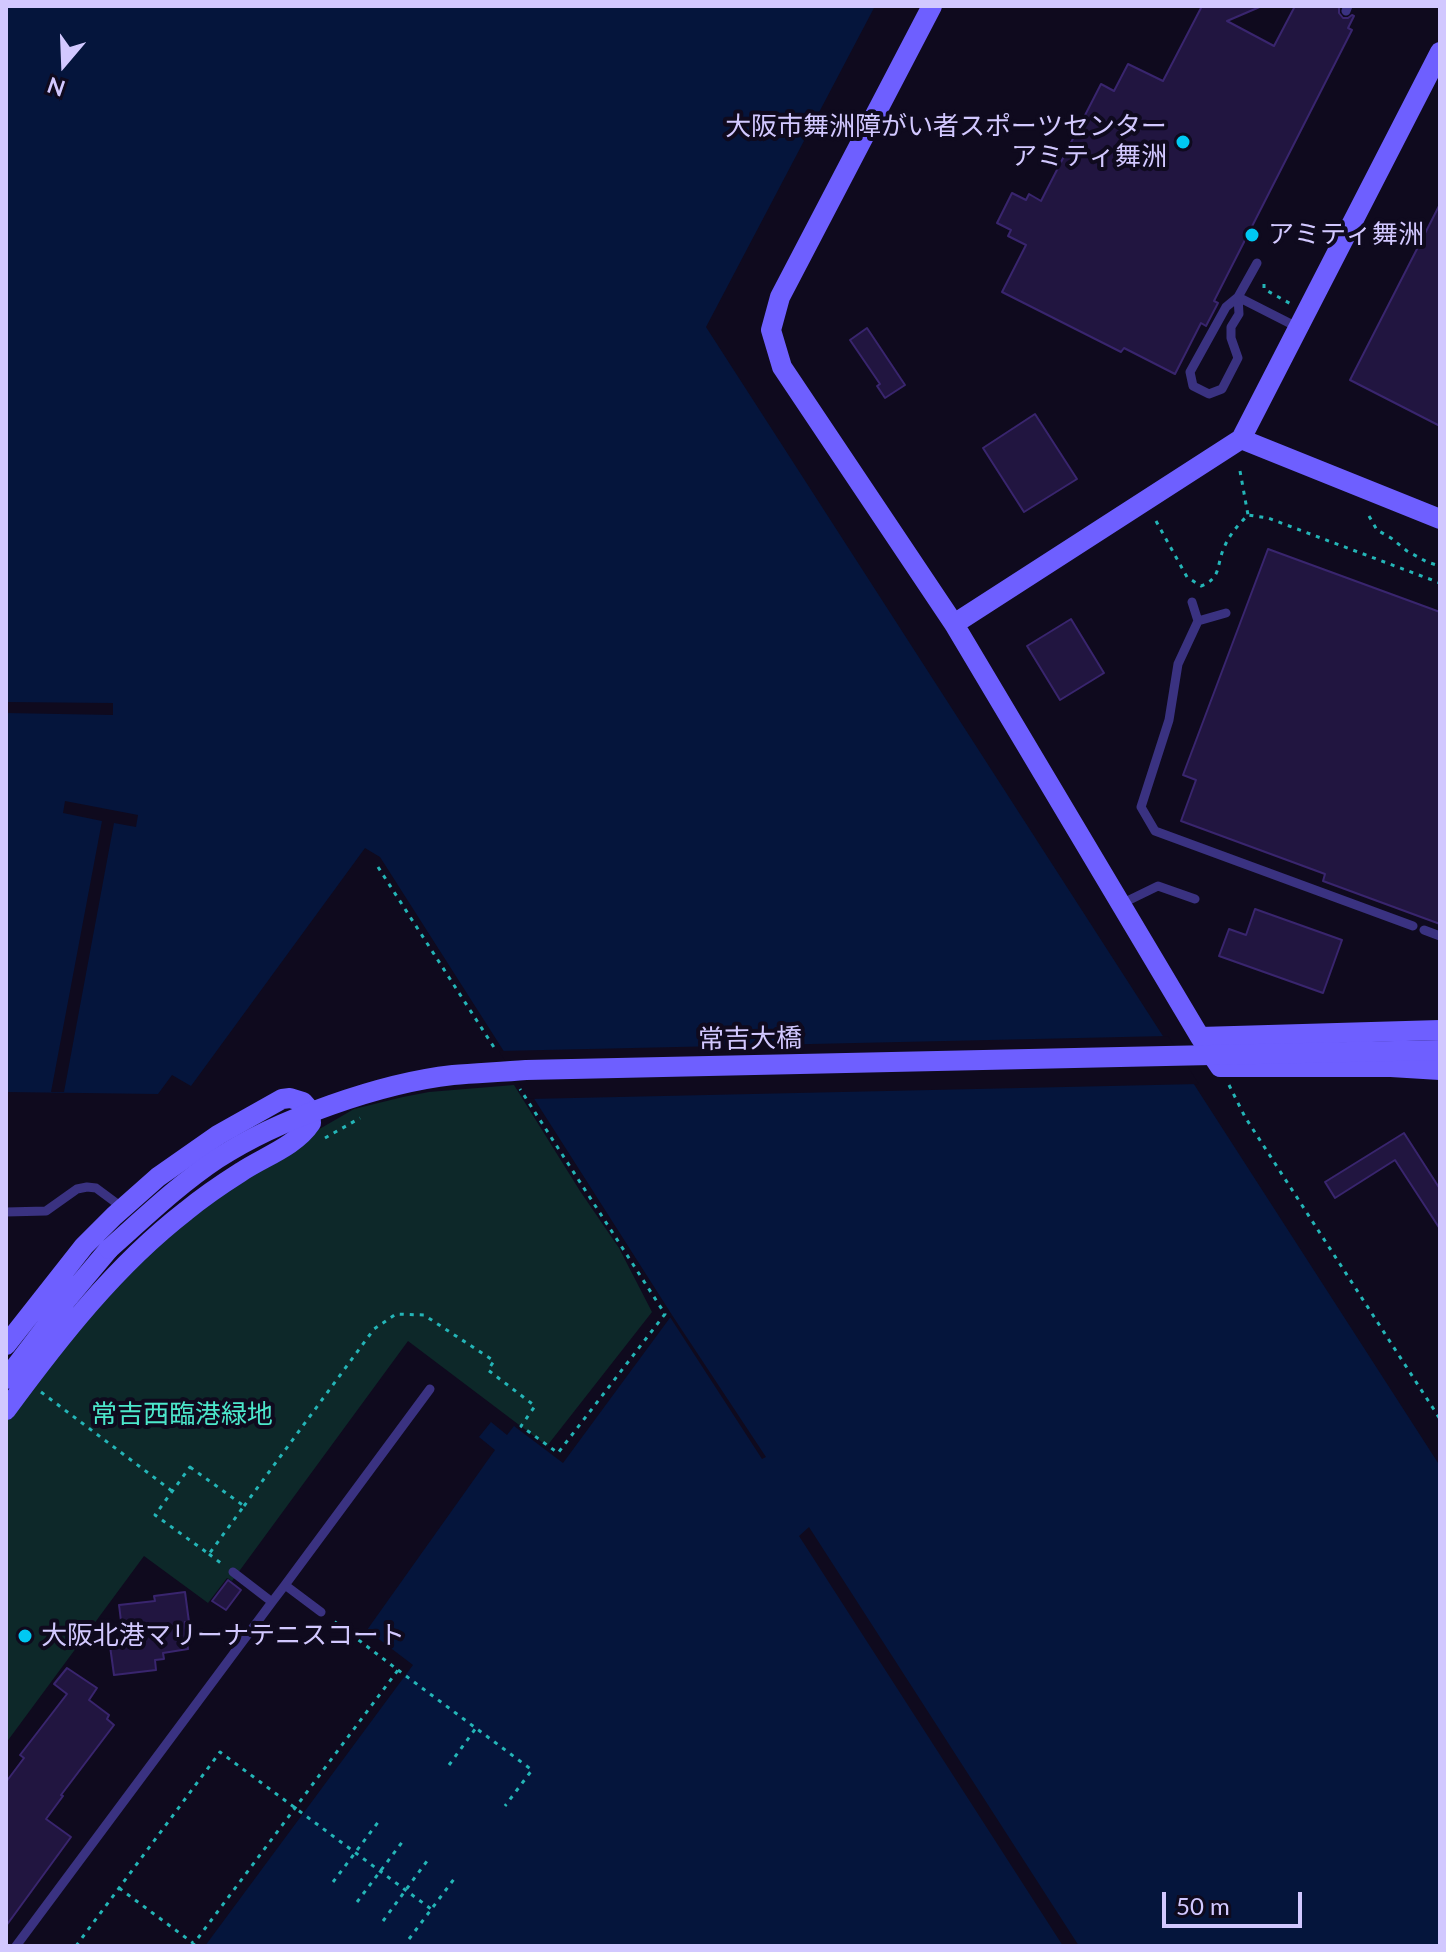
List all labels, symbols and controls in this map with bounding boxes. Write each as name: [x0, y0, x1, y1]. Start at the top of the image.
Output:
north arrow: [24, 24, 104, 104]
text: N: [44, 72, 68, 103]
place label: 大阪市舞洲障がい者スポーツセンター アミティ舞洲: [725, 111, 1167, 172]
marker: 大阪市舞洲障がい者スポーツセンター アミティ舞洲: [1174, 133, 1192, 151]
place label: アミティ舞洲: [1268, 219, 1424, 251]
marker: アミティ舞洲: [1243, 226, 1261, 244]
street label: 常吉大橋: [698, 1022, 802, 1056]
park label: 常吉西臨港緑地: [91, 1399, 273, 1431]
place label: 大阪北港マリーナテニスコート: [41, 1620, 405, 1652]
marker: 大阪北港マリーナテニスコート: [16, 1627, 34, 1645]
scale bar: [1166, 1876, 1306, 1926]
text: 50 m: [1176, 1891, 1230, 1920]

